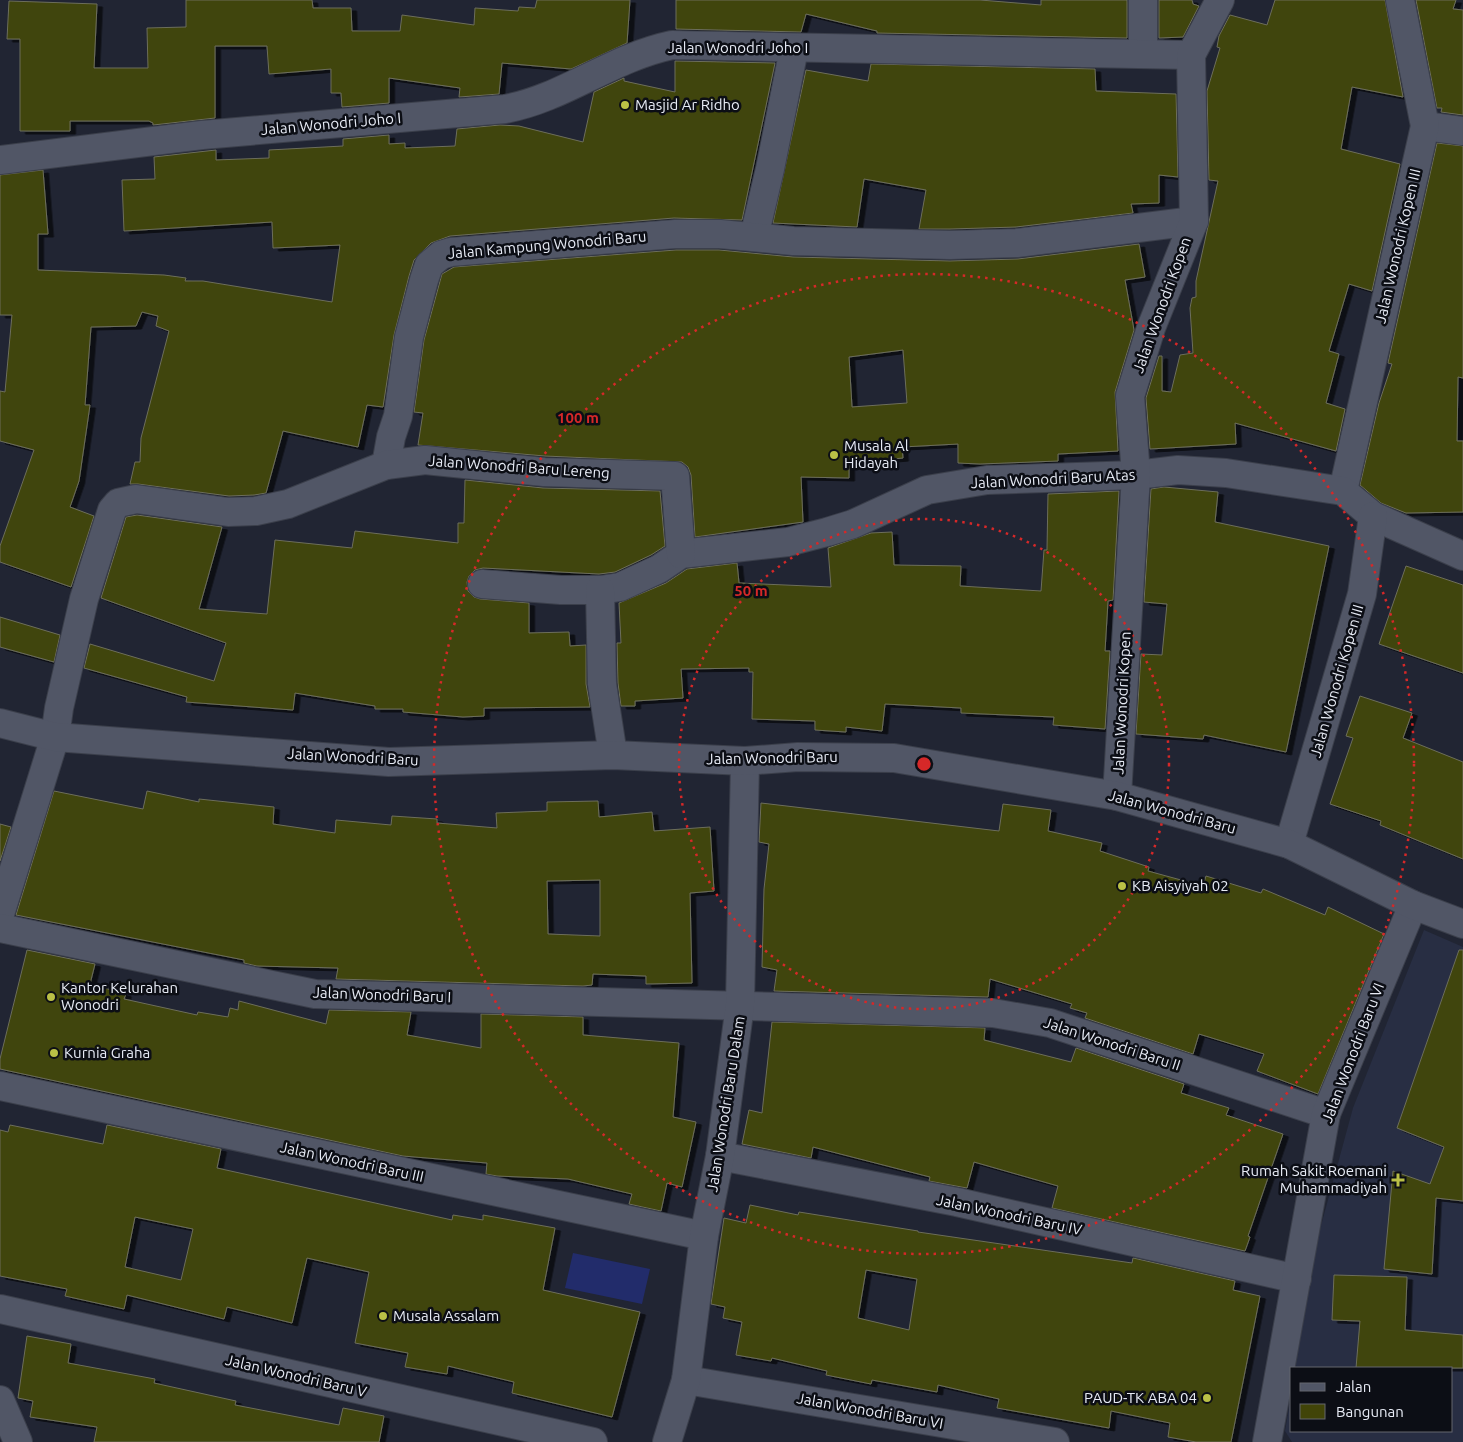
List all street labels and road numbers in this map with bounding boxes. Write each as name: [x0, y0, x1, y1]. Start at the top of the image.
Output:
street label: Jalan Wonodri Joho I: [668, 39, 808, 56]
street label: Jalan Wonodri Joho I: [260, 109, 402, 138]
street label: Jalan Wonodri Kopen III: [1371, 167, 1424, 325]
street label: Jalan Kampung Wonodri Baru: [447, 227, 647, 262]
street label: Jalan Wonodri Kopen: [1129, 235, 1194, 375]
street label: Jalan Wonodri Baru Lereng: [428, 452, 610, 481]
street label: Jalan Wonodri Baru Atas: [970, 466, 1136, 491]
street label: Jalan Wonodri Kopen III: [1307, 602, 1367, 759]
street label: Jalan Wonodri Kopen: [1109, 631, 1134, 775]
street label: Jalan Wonodri Baru: [287, 745, 419, 768]
street label: Jalan Wonodri Baru: [706, 748, 838, 767]
street label: Jalan Wonodri Baru: [1106, 786, 1238, 837]
street label: Jalan Wonodri Baru VI: [1318, 981, 1387, 1125]
street label: Jalan Wonodri Baru I: [312, 984, 452, 1005]
street label: Jalan Wonodri Baru II: [1042, 1013, 1183, 1074]
street label: Jalan Wonodri Baru Dalam: [703, 1015, 748, 1193]
street label: Jalan Wonodri Baru III: [279, 1138, 426, 1185]
street label: Jalan Wonodri Baru IV: [935, 1191, 1084, 1238]
street label: Jalan Wonodri Baru V: [224, 1351, 369, 1400]
street label: Jalan Wonodri Baru VI: [796, 1389, 945, 1432]

